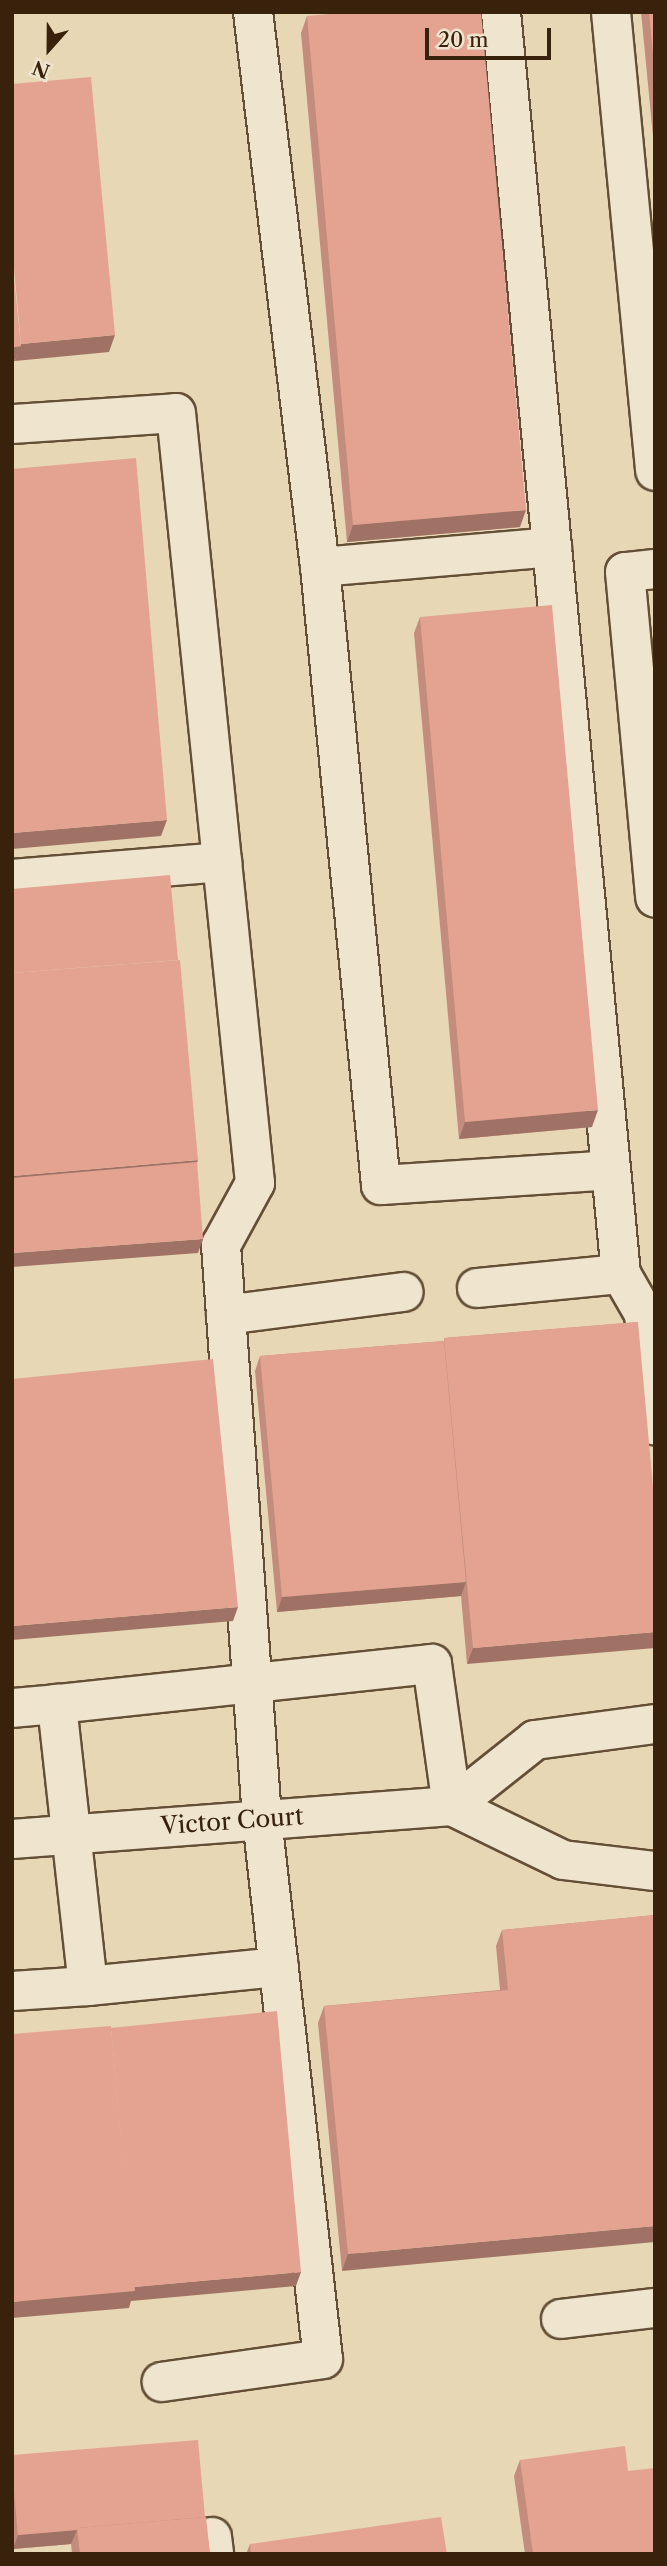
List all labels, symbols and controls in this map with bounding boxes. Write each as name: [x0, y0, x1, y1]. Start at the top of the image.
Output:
north arrow: [14, 14, 84, 84]
scale bar: [429, 14, 555, 58]
text: 20 m: [438, 27, 489, 52]
text: N: [29, 55, 53, 83]
street label: Victor Court: [159, 1802, 305, 1840]

